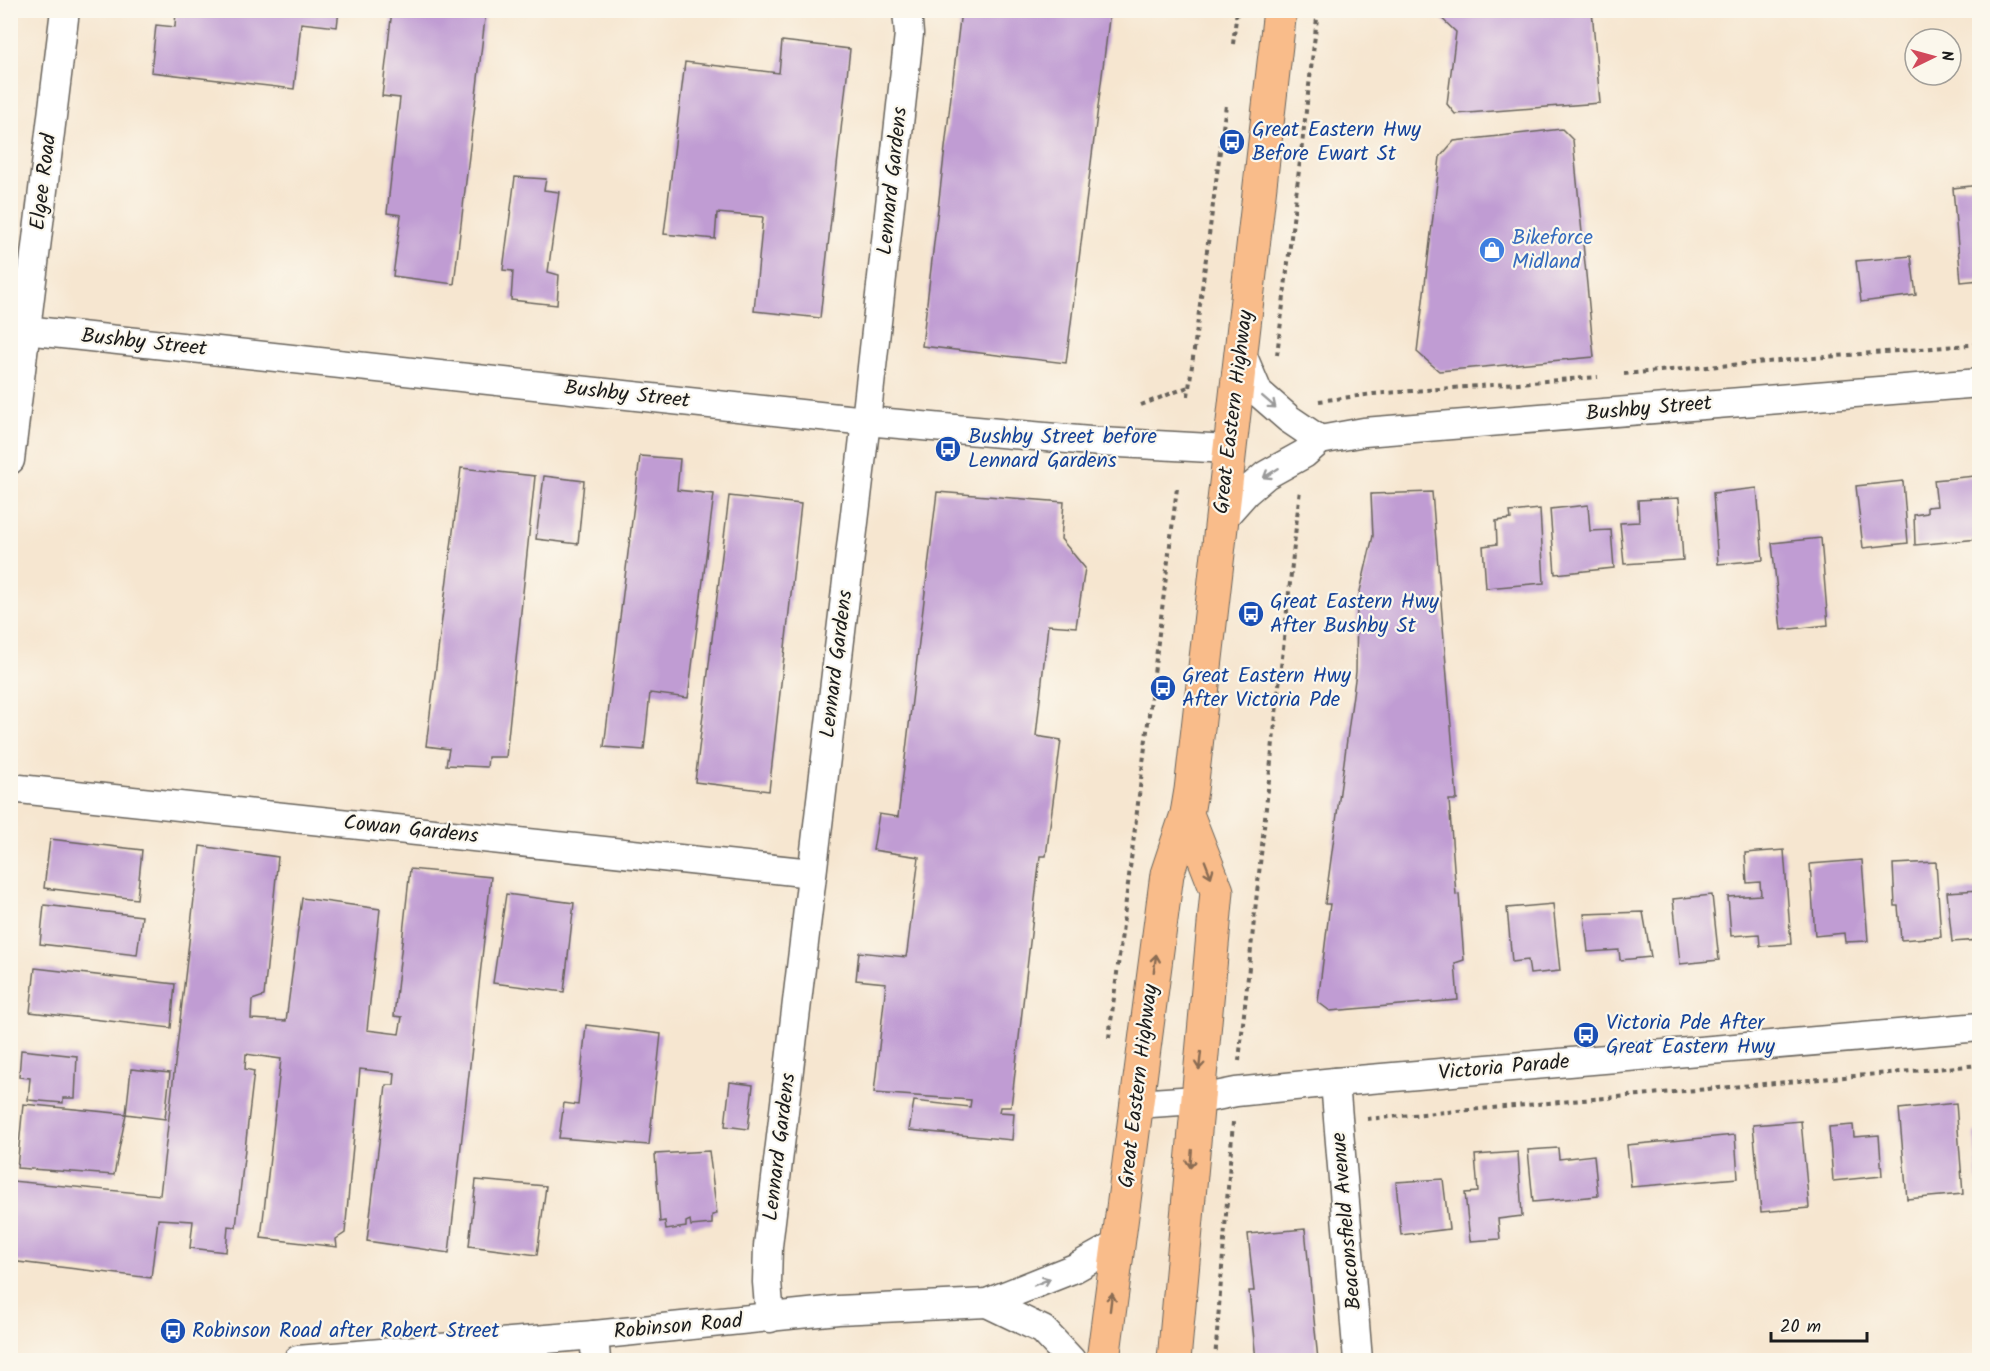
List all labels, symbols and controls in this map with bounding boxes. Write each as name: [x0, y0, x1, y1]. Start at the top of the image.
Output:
north arrow: [1903, 27, 1963, 87]
text: N: [1934, 50, 1959, 62]
street label: Lennard Gardens: [869, 105, 917, 257]
place label: Great Eastern Hwy Before Ewart St: [1252, 114, 1421, 171]
bus stop icon: Great Eastern Hwy Before Ewart St: [1217, 127, 1247, 157]
street label: Elgee Road: [22, 131, 66, 232]
place label: Bikeforce Midland: [1512, 222, 1593, 279]
shop icon: Bikeforce Midland: [1477, 235, 1507, 265]
street label: Great Eastern Highway: [1205, 308, 1263, 516]
street label: Bushby Street: [80, 320, 209, 366]
street label: Bushby Street: [563, 372, 692, 418]
street label: Bushby Street: [1585, 387, 1714, 431]
one-way arrow: [1262, 395, 1277, 409]
place label: Bushby Street before Lennard Gardens: [968, 421, 1157, 478]
bus stop icon: Bushby Street before Lennard Gardens: [933, 434, 963, 464]
one-way arrow: [1263, 467, 1280, 479]
place label: Great Eastern Hwy After Bushby St: [1270, 586, 1439, 643]
street label: Lennard Gardens: [812, 588, 862, 740]
bus stop icon: Great Eastern Hwy After Bushby St: [1236, 599, 1266, 629]
place label: Great Eastern Hwy After Victoria Pde: [1182, 660, 1351, 717]
bus stop icon: Great Eastern Hwy After Victoria Pde: [1148, 673, 1178, 703]
street label: Cowan Gardens: [342, 807, 480, 853]
one-way arrow: [1204, 859, 1215, 877]
one-way arrow: [1150, 953, 1161, 973]
street label: Great Eastern Highway: [1110, 982, 1168, 1190]
place label: Victoria Pde After Great Eastern Hwy: [1606, 1007, 1775, 1064]
bus stop icon: Victoria Pde After Great Eastern Hwy: [1571, 1020, 1601, 1050]
street label: Victoria Parade: [1437, 1046, 1571, 1090]
one-way arrow: [1194, 1051, 1205, 1071]
street label: Lennard Gardens: [755, 1071, 805, 1223]
street label: Beaconsfield Avenue: [1323, 1130, 1371, 1311]
one-way arrow: [1185, 1148, 1196, 1168]
one-way arrow: [1032, 1276, 1050, 1287]
one-way arrow: [1105, 1293, 1116, 1313]
street label: Robinson Road: [612, 1305, 744, 1349]
scale bar: [1771, 1305, 1867, 1343]
text: 20 m: [1780, 1313, 1821, 1342]
place label: Robinson Road after Robert Street: [192, 1315, 500, 1348]
bus stop icon: Robinson Road after Robert Street: [158, 1316, 188, 1346]

